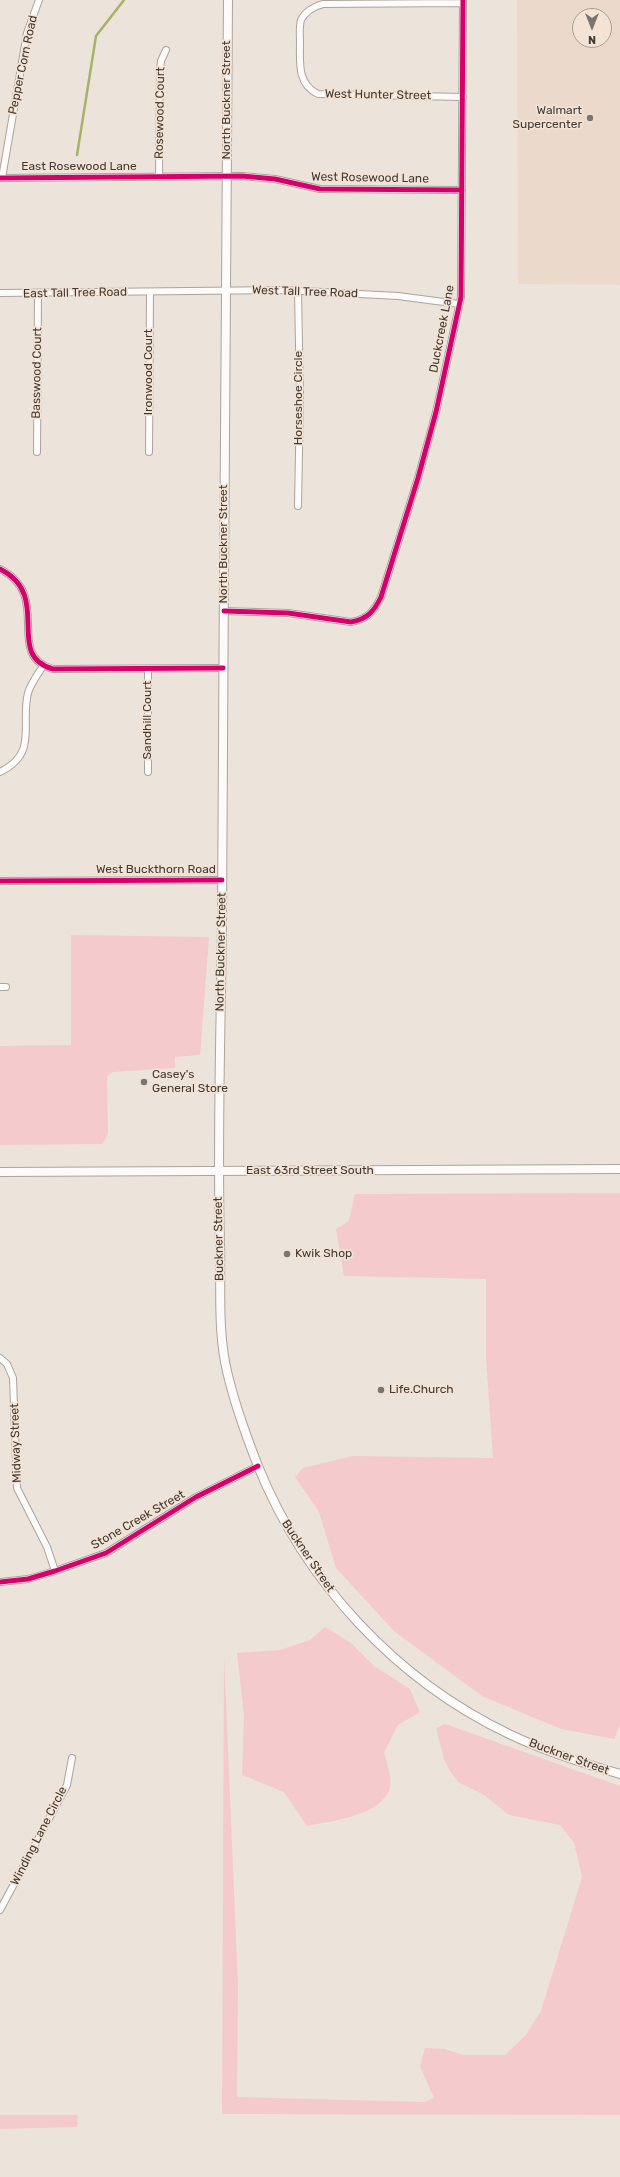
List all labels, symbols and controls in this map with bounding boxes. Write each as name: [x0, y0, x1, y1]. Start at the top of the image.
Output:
north arrow: [572, 8, 612, 48]
street label: Pepper Corn Road: [5, 14, 41, 116]
text: N: [588, 33, 596, 46]
street label: North Buckner Street: [220, 41, 234, 159]
street label: Rosewood Court: [152, 67, 168, 159]
street label: West Hunter Street: [325, 87, 431, 103]
place label: Walmart Supercenter: [512, 104, 582, 132]
marker: Walmart Supercenter: [585, 113, 595, 123]
street label: East Rosewood Lane: [21, 160, 137, 174]
street label: West Rosewood Lane: [311, 170, 429, 186]
street label: West Tall Tree Road: [252, 283, 358, 301]
street label: Duckcreek Lane: [426, 284, 458, 374]
street label: East Tall Tree Road: [23, 285, 127, 301]
street label: Basswood Court: [29, 327, 45, 419]
street label: Ironwood Court: [142, 329, 156, 415]
street label: Horseshoe Circle: [292, 351, 306, 445]
street label: North Buckner Street: [217, 485, 231, 603]
street label: Sandhill Court: [141, 681, 155, 759]
street label: West Buckthorn Road: [96, 863, 216, 877]
street label: North Buckner Street: [213, 892, 229, 1012]
place label: Casey's General Store: [152, 1068, 228, 1096]
marker: Casey's General Store: [139, 1077, 149, 1087]
street label: East 63rd Street South: [246, 1164, 374, 1178]
street label: Buckner Street: [211, 1197, 227, 1281]
place label: Kwik Shop: [295, 1247, 352, 1261]
marker: Kwik Shop: [282, 1249, 292, 1259]
place label: Life.Church: [389, 1383, 454, 1397]
marker: Life.Church: [376, 1385, 386, 1395]
street label: Midway Street: [7, 1403, 25, 1483]
street label: Stone Creek Street: [89, 1487, 187, 1553]
street label: Buckner Street: [278, 1517, 338, 1595]
street label: Buckner Street: [527, 1736, 611, 1778]
street label: Winding Lane Circle: [8, 1784, 70, 1888]

